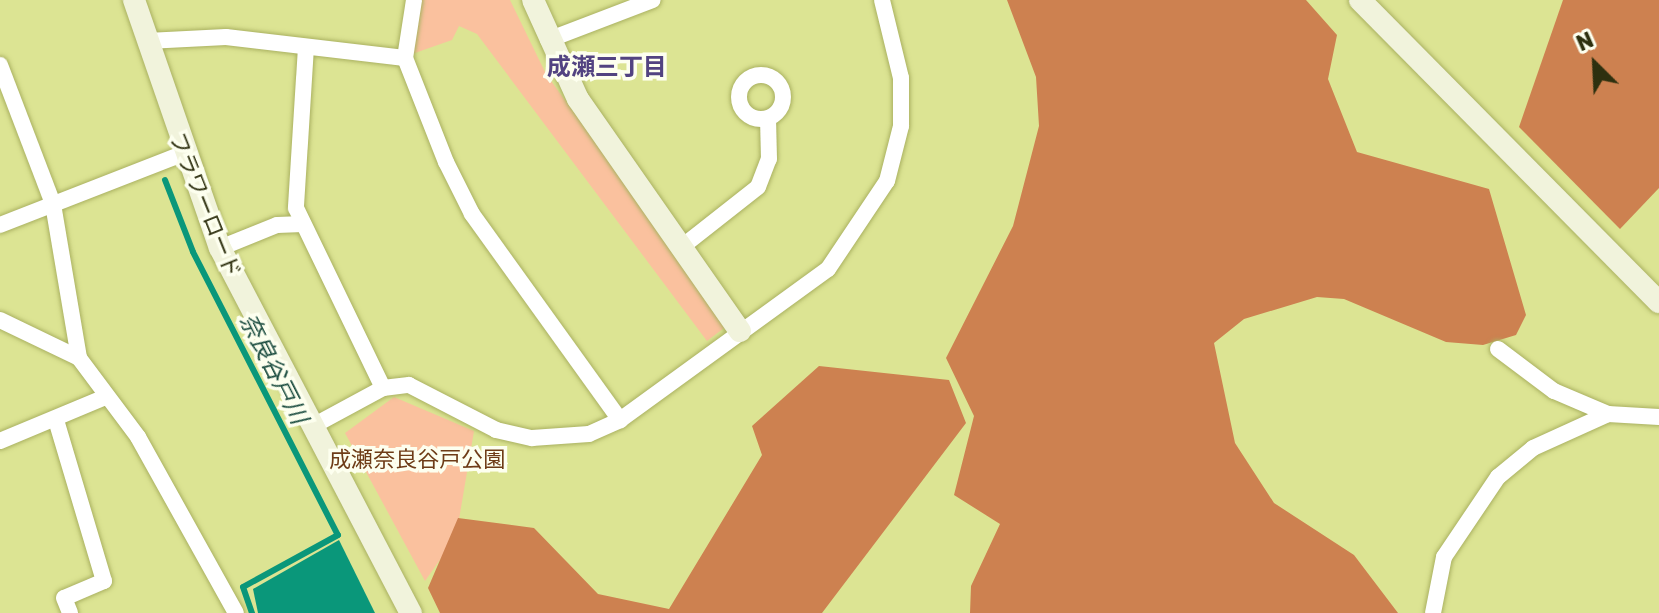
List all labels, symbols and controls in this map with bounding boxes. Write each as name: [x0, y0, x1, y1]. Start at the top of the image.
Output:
north arrow: [1555, 24, 1635, 104]
text: N: [1572, 26, 1598, 57]
district label: 成瀬三丁目: [547, 54, 667, 82]
street label: フラワーロード: [164, 129, 246, 281]
water label: 奈良谷戸川: [233, 309, 313, 429]
park label: 成瀬奈良谷戸公園: [329, 447, 505, 473]

